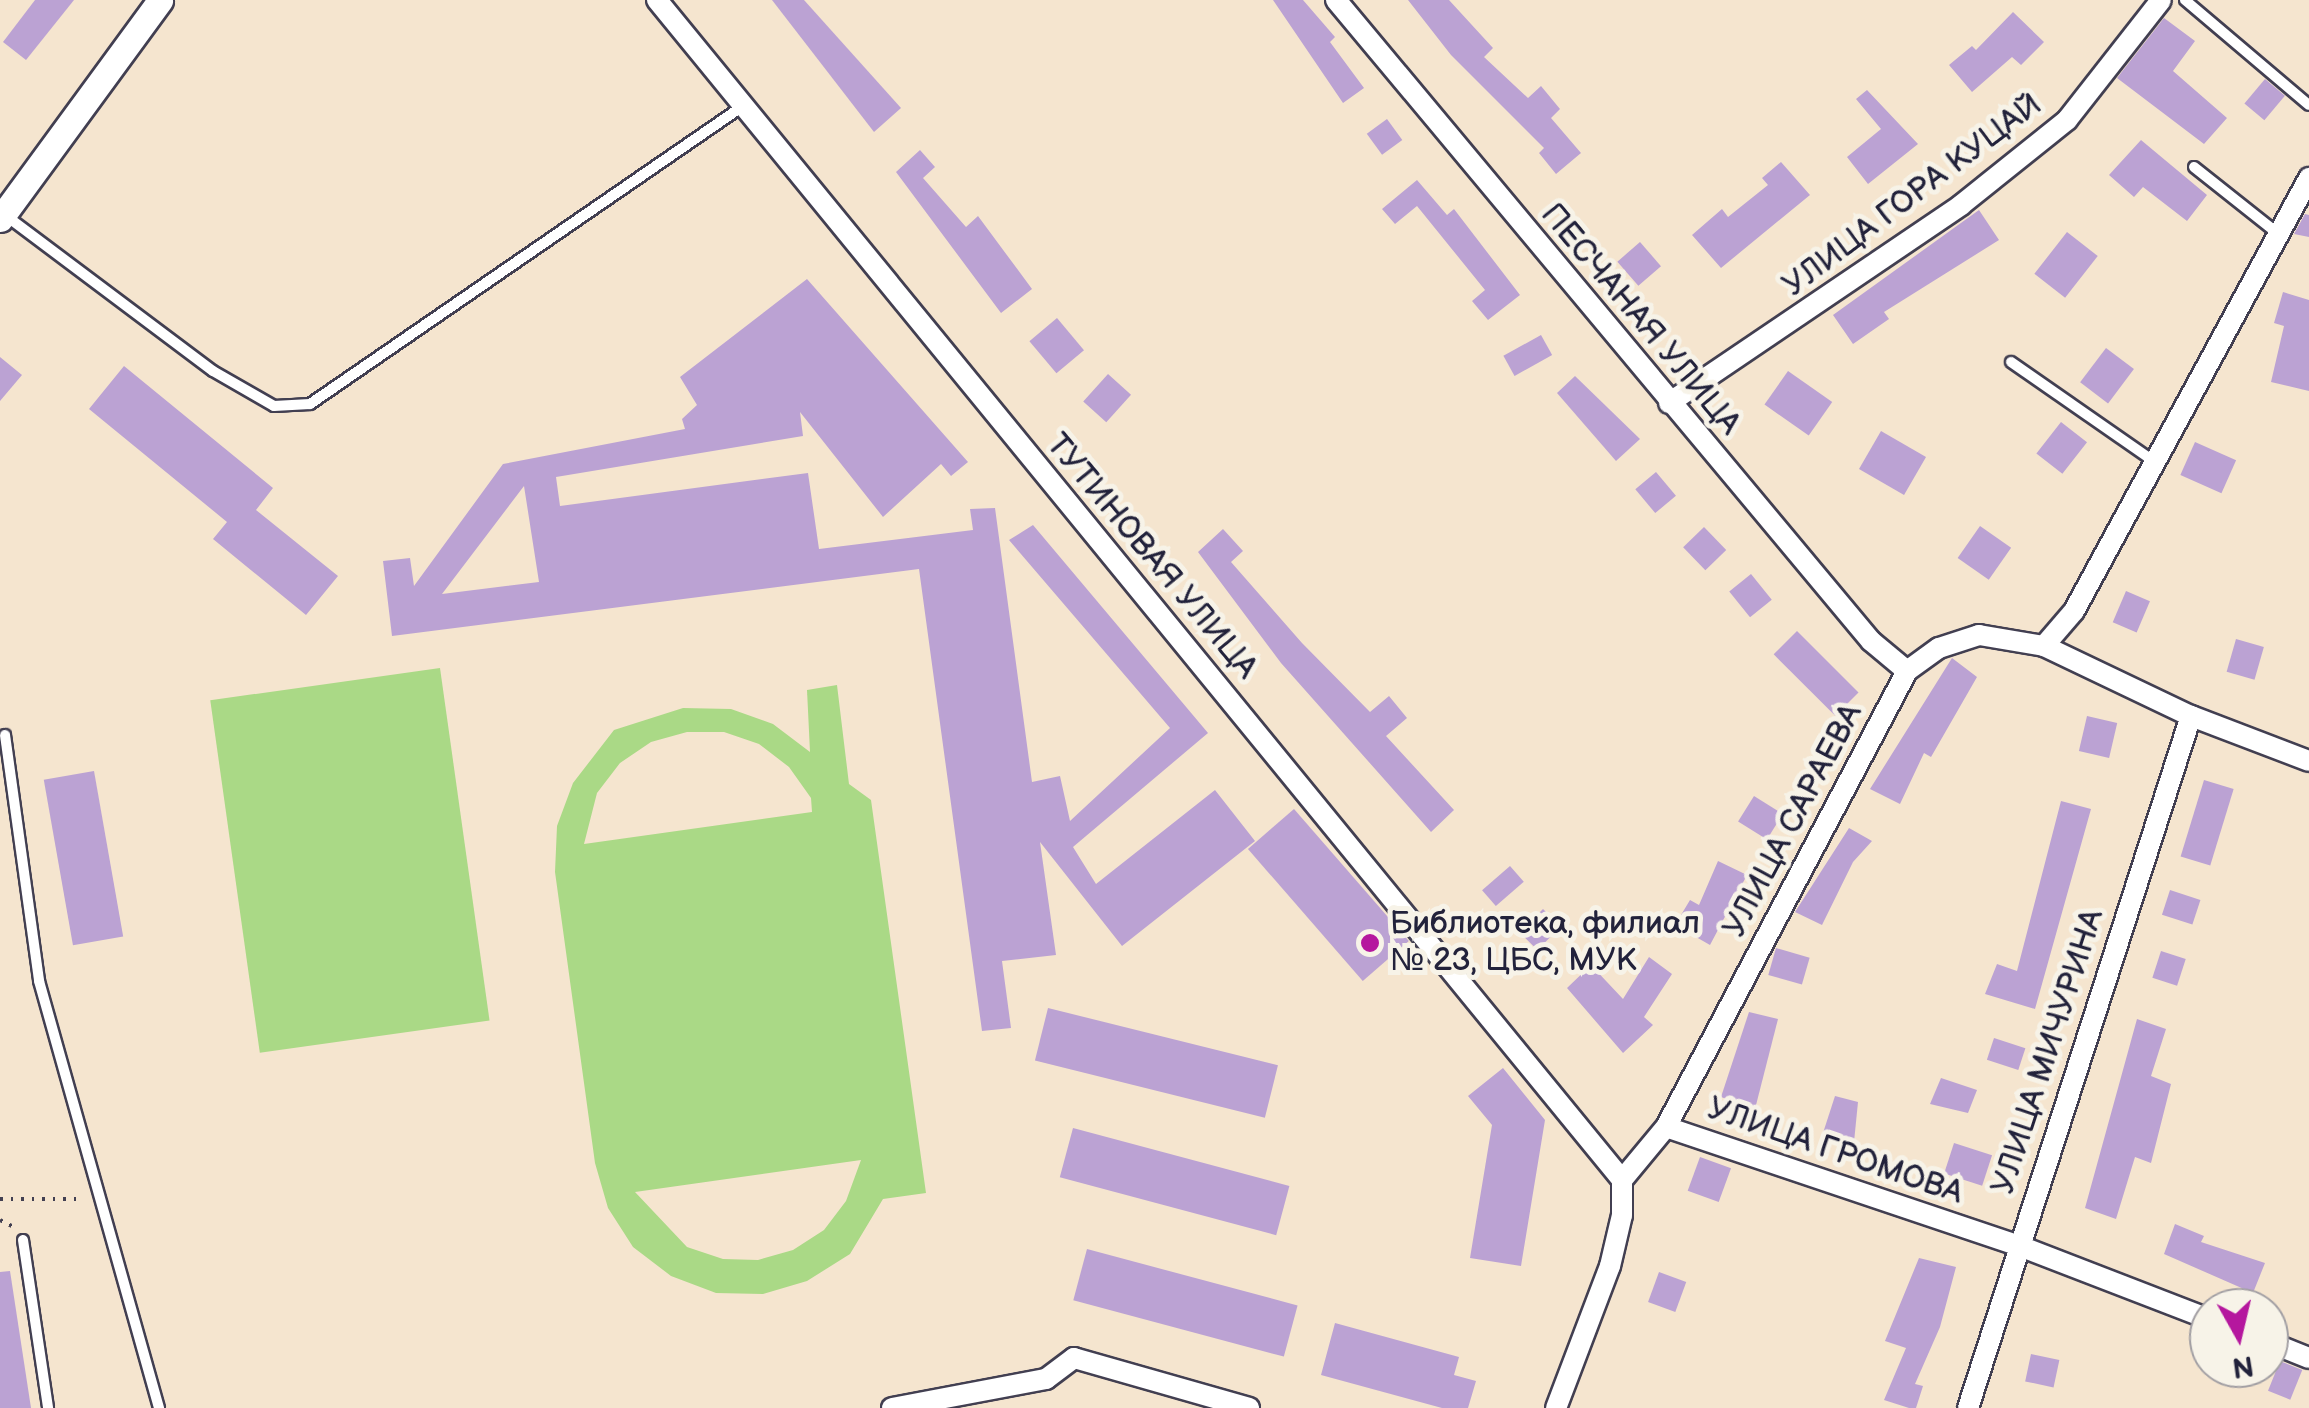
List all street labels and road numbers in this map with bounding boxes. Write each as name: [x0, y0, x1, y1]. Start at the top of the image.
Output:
street label: УЛИЦА ГОРА КУЦАЙ: [1776, 86, 2050, 306]
street label: ПЕСЧАНАЯ УЛИЦА: [1532, 197, 1748, 443]
street label: ТУТИНОВАЯ УЛИЦА: [1037, 427, 1265, 687]
street label: УЛИЦА САРАЕВА: [1716, 698, 1872, 944]
street label: УЛИЦА МИЧУРИНА: [1985, 905, 2113, 1199]
street label: УЛИЦА ГРОМОВА: [1702, 1090, 1968, 1214]

